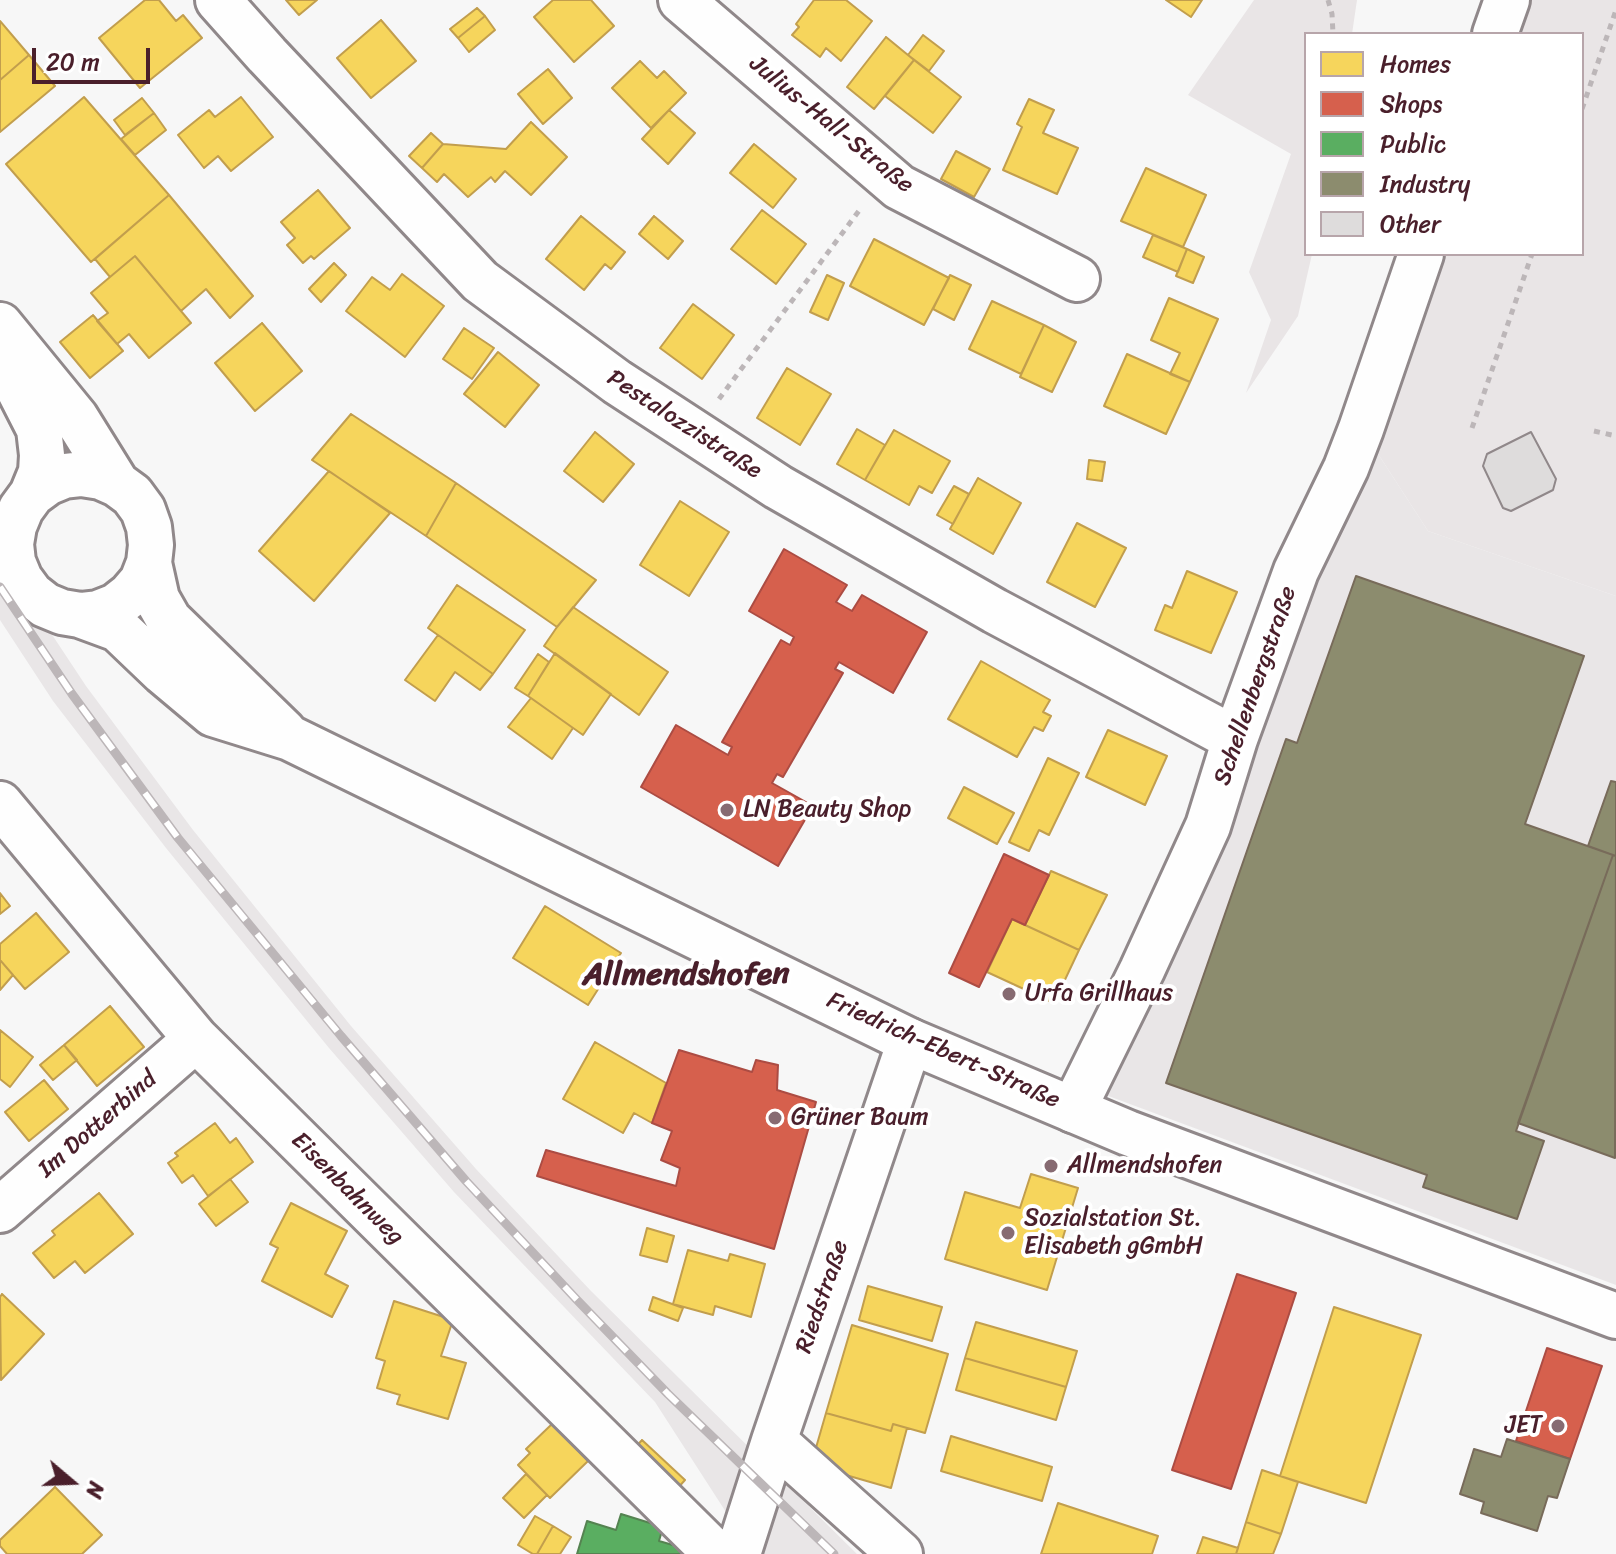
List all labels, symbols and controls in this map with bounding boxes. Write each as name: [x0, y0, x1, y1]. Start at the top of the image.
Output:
scale bar: [36, 32, 154, 82]
legend: [1304, 32, 1584, 256]
text: 20 m: [46, 41, 100, 83]
text: Homes: [1380, 43, 1451, 85]
street label: Julius-Hall-Straße: [743, 50, 919, 200]
text: Shops: [1380, 83, 1442, 125]
text: Public: [1380, 123, 1446, 165]
text: Industry: [1380, 163, 1470, 205]
text: Other: [1380, 203, 1441, 245]
street label: Pestalozzistraße: [601, 364, 767, 486]
street label: Schellenbergstraße: [1208, 583, 1304, 789]
place label: LN Beauty Shop: [743, 796, 911, 824]
marker: LN Beauty Shop: [718, 801, 736, 819]
district label: Allmendshofen: [582, 957, 790, 995]
place label: Urfa Grillhaus: [1025, 980, 1173, 1008]
marker: Urfa Grillhaus: [1000, 985, 1018, 1003]
street label: Friedrich-Ebert-Straße: [822, 987, 1064, 1115]
street label: Im Dotterbind: [33, 1066, 163, 1184]
place label: Grüner Baum: [791, 1104, 928, 1132]
marker: Grüner Baum: [766, 1109, 784, 1127]
street label: Eisenbahnweg: [285, 1127, 409, 1251]
place label: Allmendshofen: [1067, 1152, 1222, 1180]
marker: Allmendshofen: [1042, 1157, 1060, 1175]
place label: Sozialstation St. Elisabeth gGmbH: [1024, 1205, 1203, 1261]
marker: Sozialstation St. Elisabeth gGmbH: [999, 1224, 1017, 1242]
street label: Riedstraße: [790, 1237, 856, 1357]
place label: JET: [1505, 1412, 1542, 1440]
marker: JET: [1549, 1417, 1567, 1435]
north arrow: [32, 1442, 112, 1522]
text: N: [74, 1476, 116, 1504]

